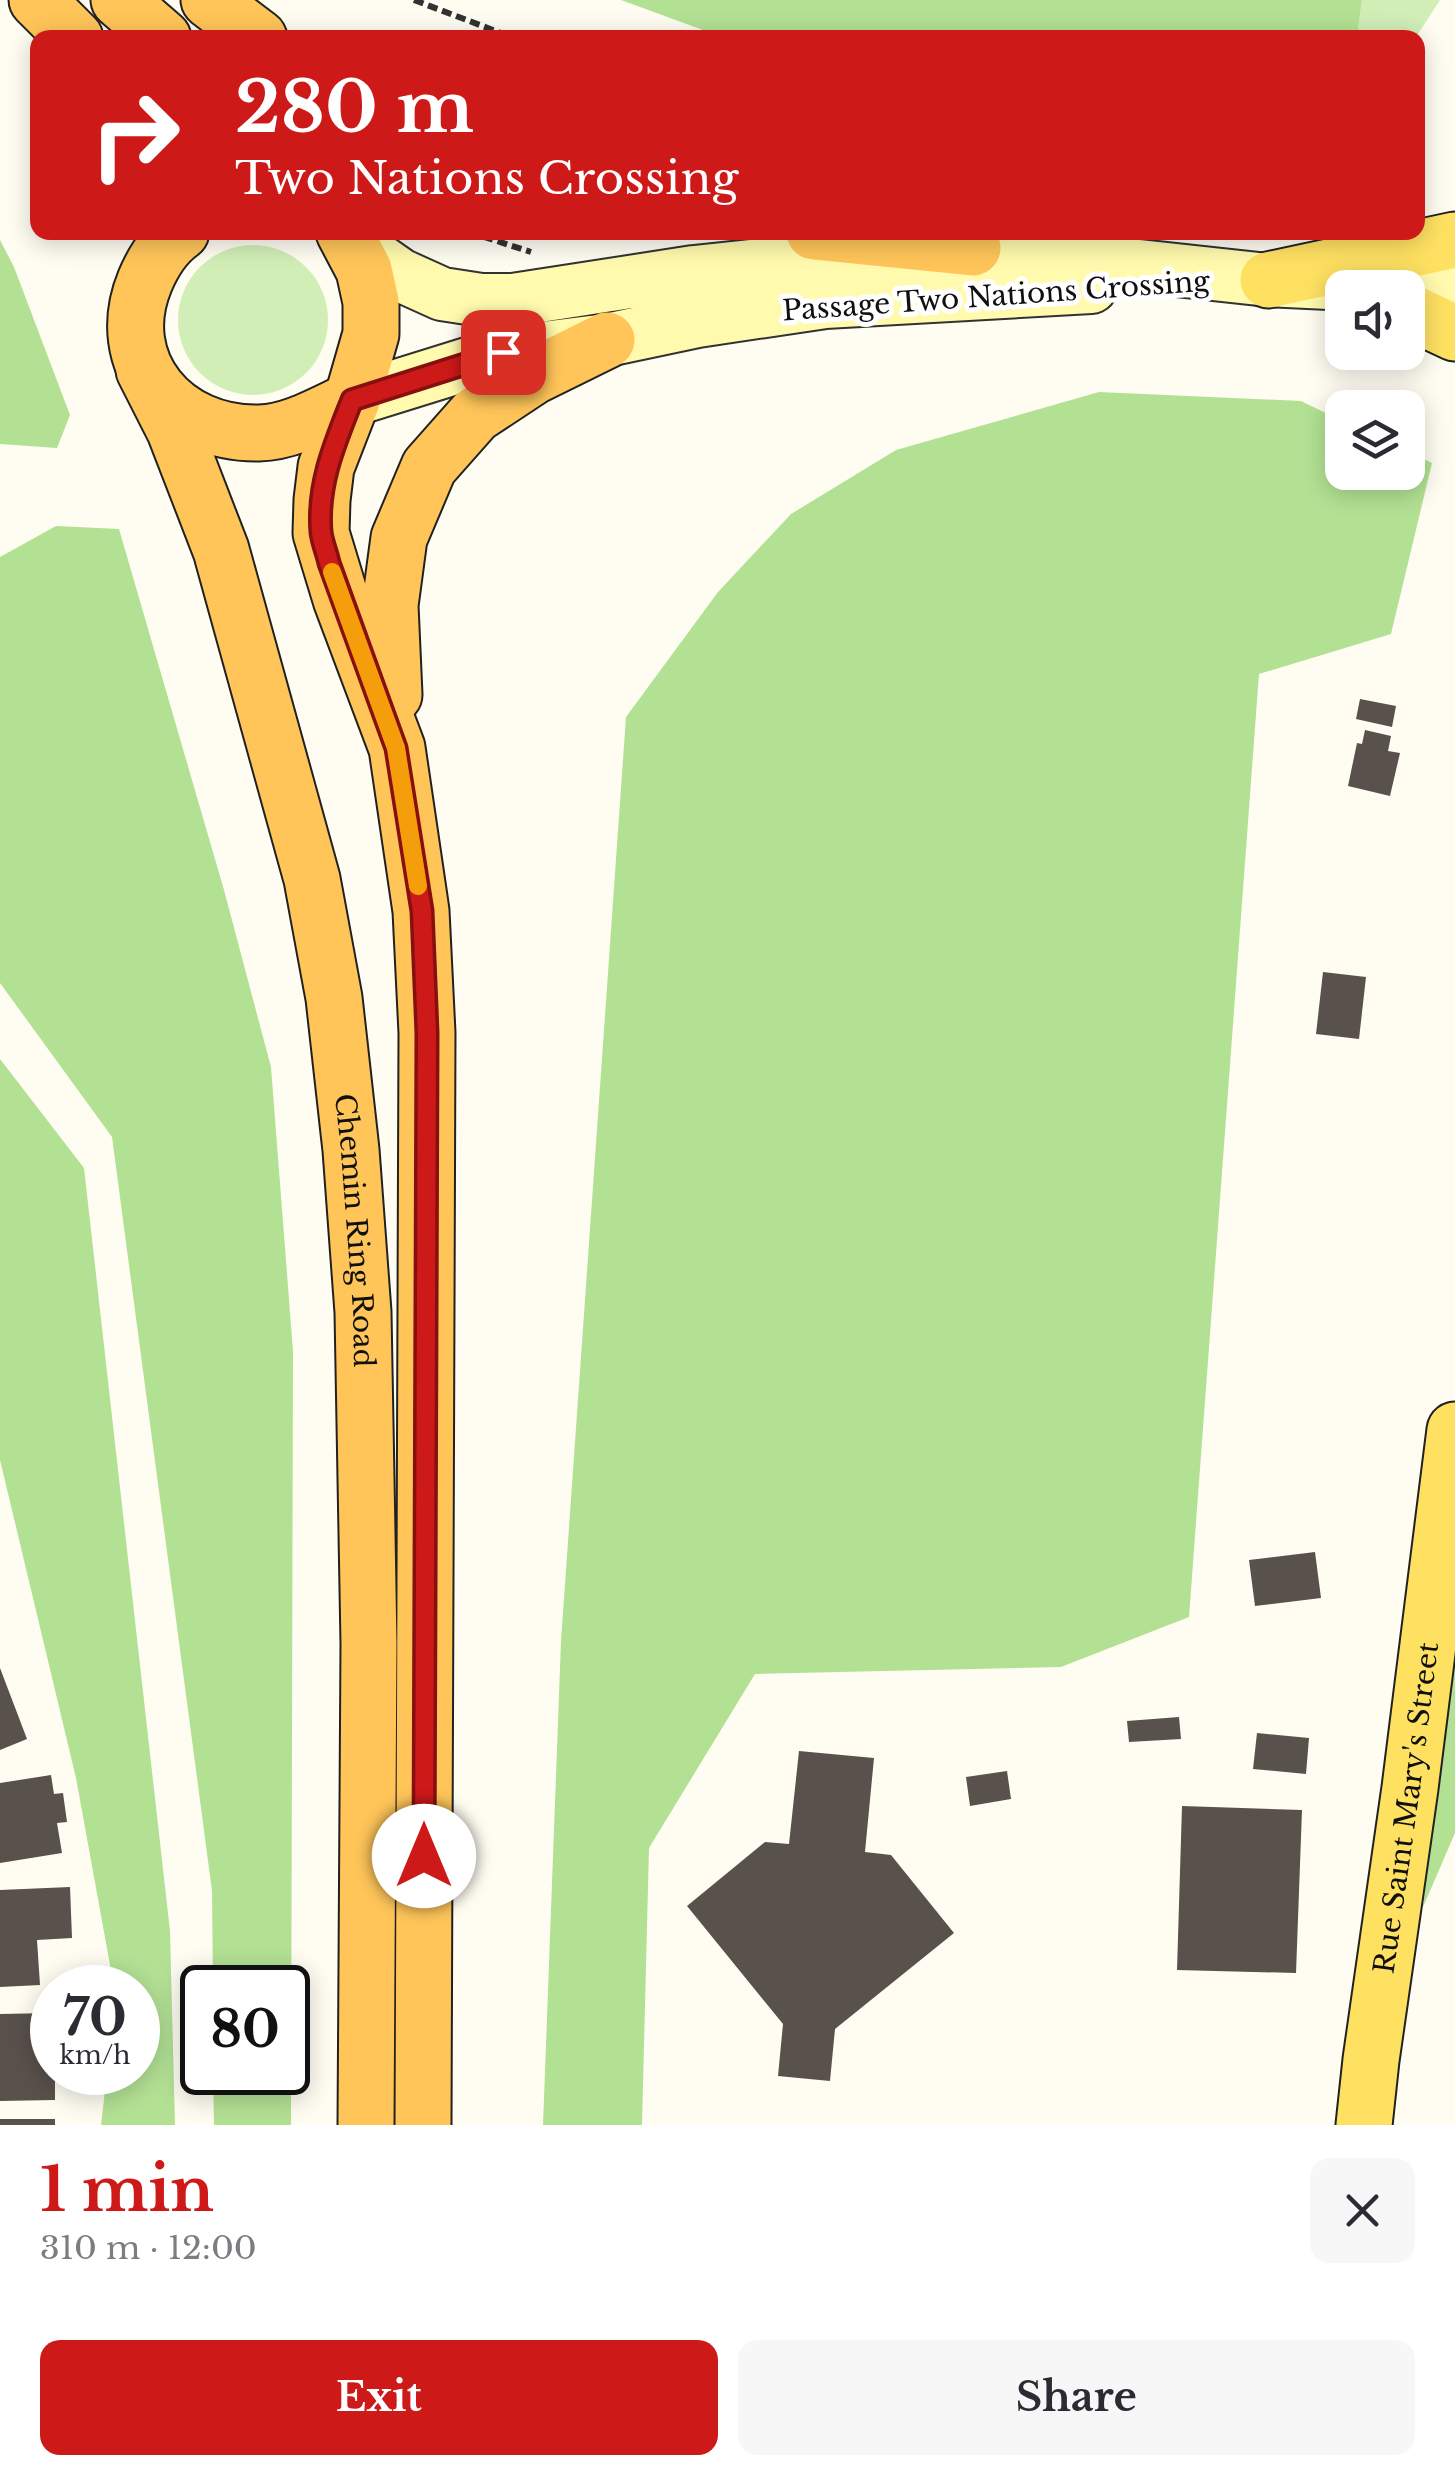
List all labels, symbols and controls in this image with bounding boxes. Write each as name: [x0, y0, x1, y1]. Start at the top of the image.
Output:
text: 280 m: [235, 64, 474, 151]
icon: right: [70, 70, 200, 200]
text: Two Nations Crossing: [235, 150, 738, 206]
street label: Passage Two Nations Crossing: [781, 264, 1212, 328]
map controls: [1325, 270, 1425, 490]
button: sound: [1325, 270, 1425, 370]
pin: [461, 310, 546, 395]
icon: arrive: [476, 325, 531, 380]
button: layers: [1325, 390, 1425, 490]
street label: Chemin Ring Road: [327, 1092, 382, 1368]
street label: Rue Saint Mary's Street: [1366, 1640, 1446, 1976]
position arrow: [372, 1804, 476, 1908]
speed limit sign: 80: [180, 1965, 310, 2095]
text: 70: [63, 1986, 127, 2049]
text: km/h: [60, 2040, 130, 2071]
text: 1 min: [40, 2153, 214, 2227]
button: close: [1310, 2158, 1415, 2263]
text: 310 m · 12:00: [40, 2228, 257, 2268]
button: Exit: [40, 2340, 718, 2455]
button: Share: [738, 2340, 1415, 2455]

